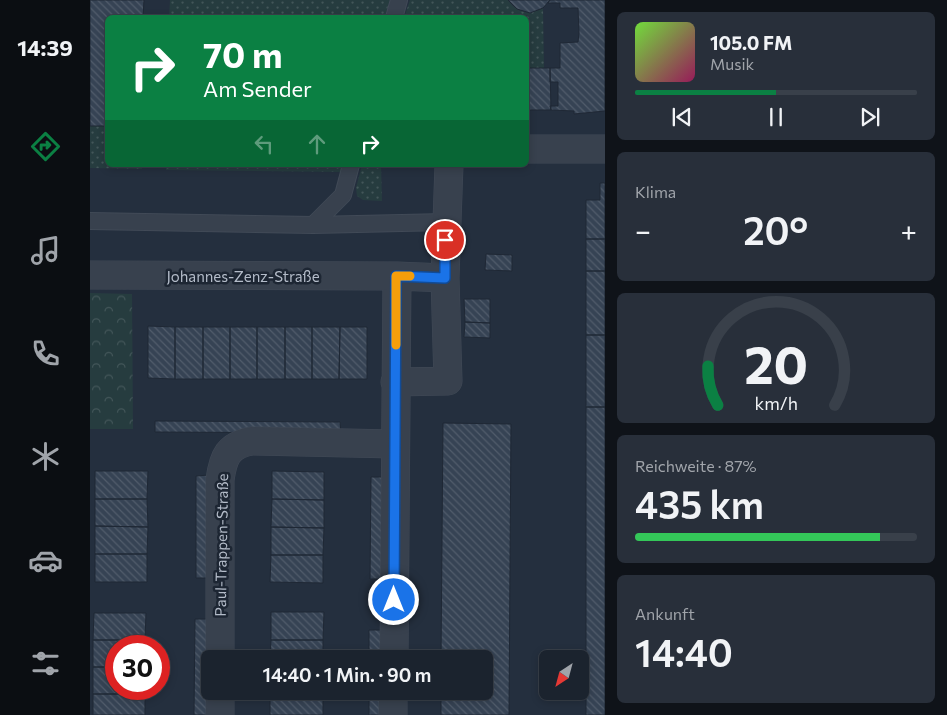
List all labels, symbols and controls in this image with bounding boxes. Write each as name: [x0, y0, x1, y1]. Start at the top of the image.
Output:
text: 105.0 FM: [710, 31, 792, 54]
text: 70 m: [203, 32, 283, 75]
text: 14:39: [17, 34, 73, 61]
icon: right: [120, 35, 185, 100]
text: Musik: [710, 54, 754, 73]
text: Am Sender: [203, 75, 312, 102]
icon: previous: [668, 103, 696, 131]
icon: pause: [762, 103, 790, 131]
icon: next: [856, 103, 884, 131]
icon: directions: [28, 129, 63, 164]
icon: left: [250, 130, 278, 158]
icon: ahead: [303, 130, 331, 158]
icon: right: [356, 130, 384, 158]
text: Klima: [635, 182, 676, 201]
text: 20°: [743, 206, 808, 253]
text: −: [635, 213, 651, 247]
text: +: [901, 213, 917, 247]
pin: [424, 219, 466, 261]
icon: arrive: [431, 226, 459, 254]
icon: music: [28, 233, 63, 268]
street label: Johannes-Zenz-Straße: [166, 267, 320, 285]
text: 20: [744, 331, 808, 395]
icon: phone: [28, 336, 63, 371]
text: km/h: [754, 392, 798, 414]
icon: climate: [28, 439, 63, 474]
text: Reichweite · 87%: [635, 456, 757, 475]
street label: Paul-Trappen-Straße: [211, 473, 231, 617]
text: 435 km: [635, 480, 764, 527]
icon: car: [28, 543, 63, 578]
position arrow: [367, 573, 419, 625]
text: Ankunft: [635, 604, 695, 623]
text: 14:40: [635, 628, 733, 675]
speed limit sign: 30: [105, 635, 170, 700]
icon: filters: [28, 646, 63, 681]
north arrow: [539, 650, 589, 700]
map controls: [539, 650, 589, 700]
text: 14:40 · 1 Min. · 90 m: [263, 663, 431, 686]

